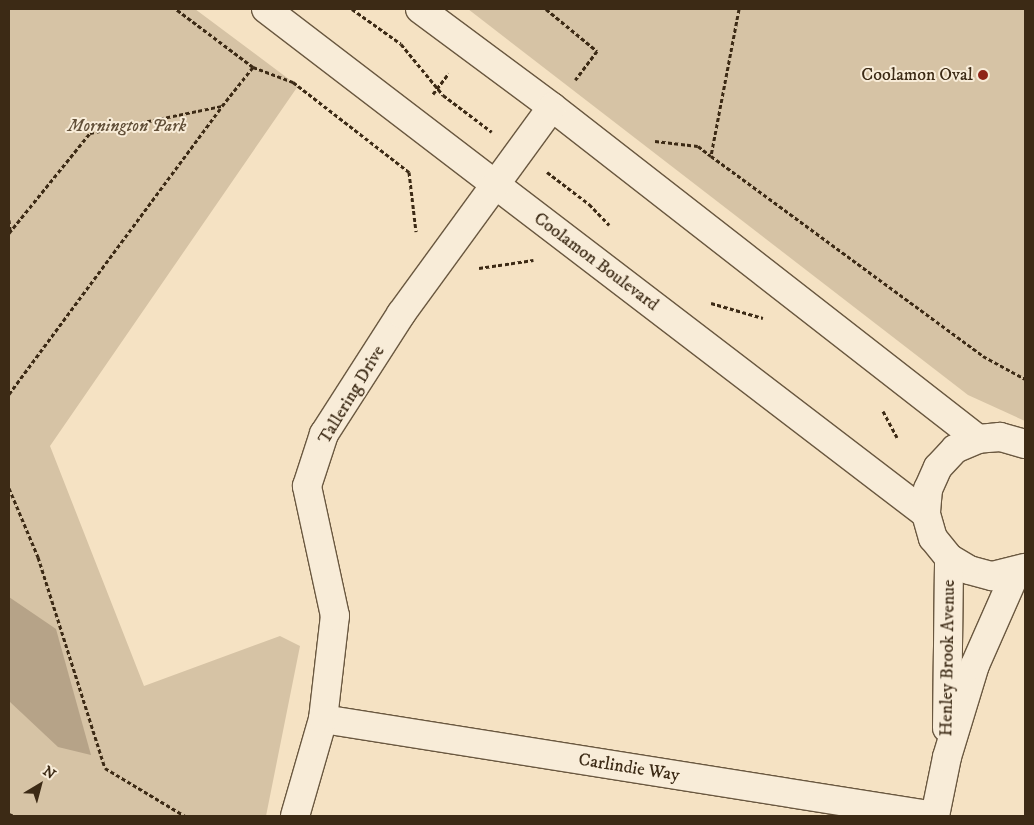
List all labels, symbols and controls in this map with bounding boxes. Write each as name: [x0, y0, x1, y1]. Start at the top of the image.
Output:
place label: Coolamon Oval: [861, 64, 973, 86]
marker: Coolamon Oval: [977, 69, 989, 81]
park label: Mornington Park: [68, 115, 186, 137]
street label: Coolamon Boulevard: [529, 208, 663, 316]
street label: Tallering Drive: [314, 342, 390, 448]
street label: Henley Brook Avenue: [936, 579, 960, 737]
street label: Carlindie Way: [577, 749, 681, 787]
north arrow: [15, 760, 65, 810]
text: N: [39, 762, 59, 784]

